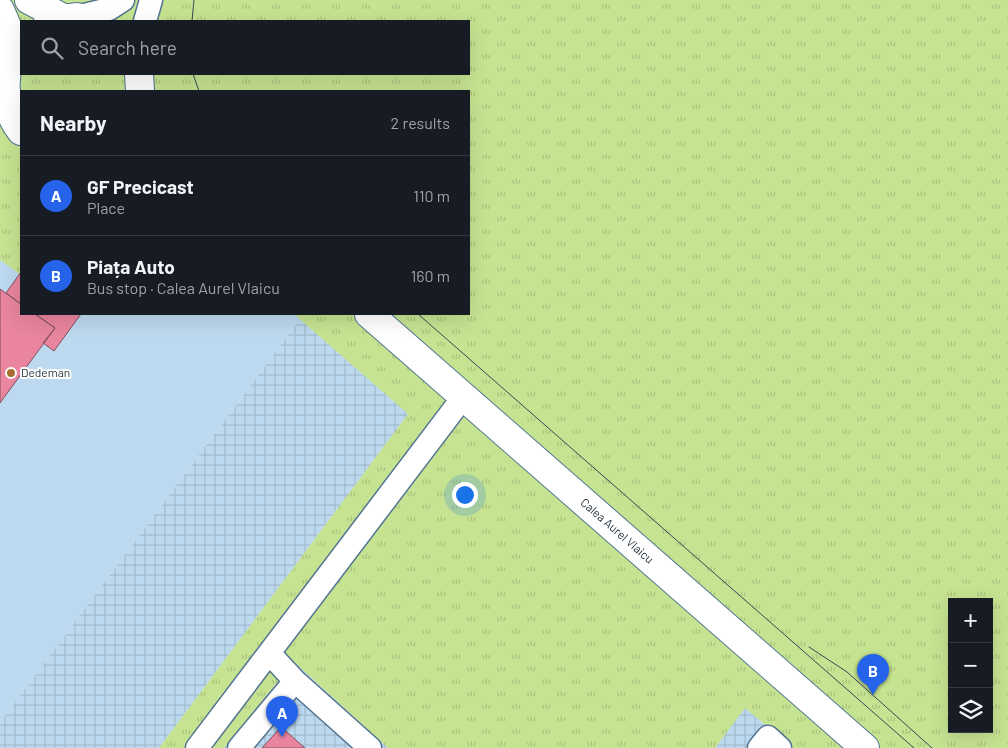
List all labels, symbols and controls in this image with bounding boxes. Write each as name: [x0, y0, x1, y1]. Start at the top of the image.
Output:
search box: [20, 20, 470, 75]
icon: search: [38, 34, 66, 62]
text: Search here: [78, 36, 177, 59]
text: Nearby: [40, 110, 106, 135]
text: 2 results: [391, 113, 450, 132]
text: GF Precicast: [87, 175, 194, 198]
text: A: [51, 186, 61, 205]
text: 110 m: [413, 186, 450, 205]
text: Place: [87, 198, 125, 217]
text: Piața Auto: [87, 255, 175, 278]
text: B: [51, 266, 61, 285]
text: 160 m: [411, 266, 450, 285]
text: Bus stop · Calea Aurel Vlaicu: [87, 278, 280, 297]
place label: Dedeman: [21, 365, 70, 379]
marker: Dedeman: [5, 367, 17, 379]
your location: [452, 482, 478, 508]
street label: Calea Aurel Vlaicu: [578, 495, 657, 566]
map controls: [948, 598, 993, 733]
button: +: [948, 598, 993, 643]
button: −: [948, 643, 993, 688]
pin: B: [857, 654, 889, 695]
button: layers: [948, 688, 993, 733]
pin: A: [266, 696, 298, 737]

